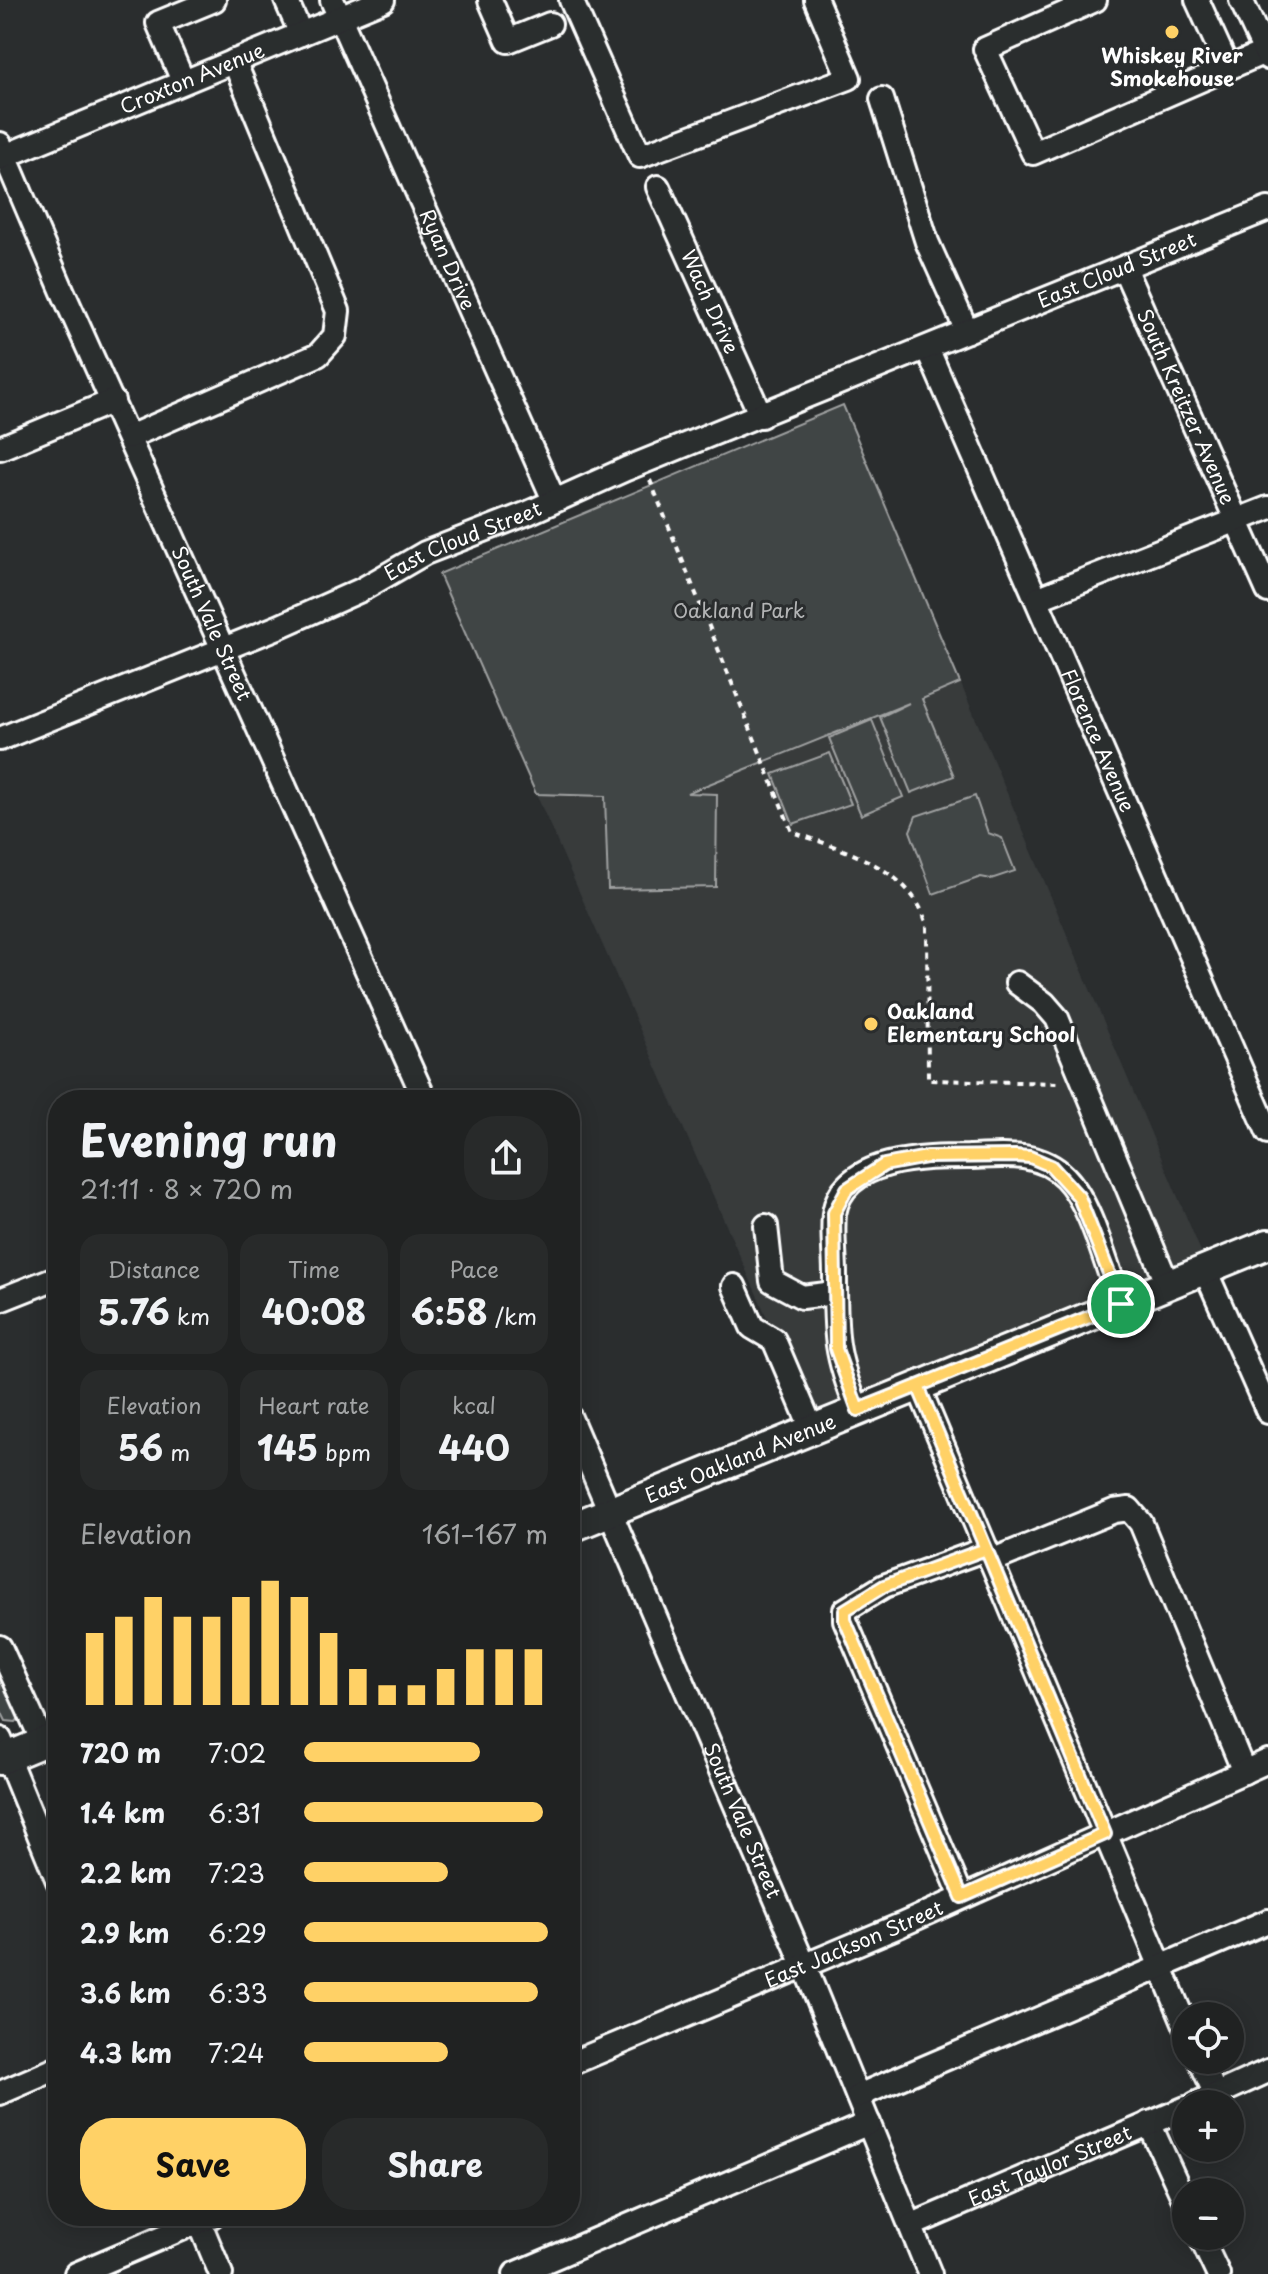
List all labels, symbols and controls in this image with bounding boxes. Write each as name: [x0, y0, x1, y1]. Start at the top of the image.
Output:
marker: Whiskey River Smokehouse: [1163, 23, 1181, 41]
street label: Croxton Avenue: [115, 34, 269, 121]
place label: Whiskey River Smokehouse: [1101, 40, 1243, 93]
street label: Ryan Drive: [413, 204, 484, 315]
street label: East Cloud Street: [1033, 224, 1200, 315]
street label: Wach Drive: [674, 245, 747, 358]
street label: South Kreitzer Avenue: [1130, 304, 1244, 509]
street label: East Cloud Street: [378, 493, 546, 588]
street label: South Vale Street: [165, 541, 260, 705]
park label: Oakland Park: [673, 595, 805, 625]
street label: Florence Avenue: [1054, 663, 1143, 817]
place label: Oakland Elementary School: [887, 996, 1075, 1049]
marker: Oakland Elementary School: [862, 1015, 880, 1033]
text: Evening run: [80, 1106, 338, 1172]
button: share: [464, 1116, 548, 1200]
text: 21:11 · 8 × 720 m: [80, 1169, 293, 1208]
text: Distance: [108, 1252, 200, 1285]
text: Time: [288, 1252, 340, 1285]
text: Pace: [449, 1252, 499, 1285]
pin: [1087, 1270, 1155, 1338]
icon: arrive: [1099, 1282, 1143, 1326]
text: 5.76: [98, 1285, 170, 1337]
text: 40:08: [262, 1285, 366, 1337]
text: 6:58: [411, 1285, 488, 1337]
text: km: [170, 1299, 210, 1332]
text: /km: [488, 1299, 537, 1332]
text: Elevation: [107, 1388, 201, 1421]
text: Heart rate: [258, 1388, 370, 1421]
text: kcal: [452, 1388, 496, 1421]
street label: East Oakland Avenue: [640, 1405, 840, 1510]
text: 56: [118, 1421, 163, 1473]
text: 145: [257, 1421, 318, 1473]
text: 440: [438, 1421, 510, 1473]
text: m: [163, 1435, 190, 1468]
text: bpm: [318, 1435, 371, 1468]
text: Elevation: [80, 1514, 192, 1553]
text: 161–167 m: [422, 1514, 548, 1553]
text: 720 m: [80, 1733, 161, 1772]
text: 7:02: [208, 1733, 266, 1772]
street label: South Vale Street: [697, 1738, 790, 1903]
text: 1.4 km: [80, 1793, 165, 1832]
text: 6:31: [208, 1793, 261, 1832]
text: 2.2 km: [80, 1853, 171, 1892]
text: 7:23: [208, 1853, 265, 1892]
street label: East Jackson Street: [760, 1892, 948, 1995]
text: 2.9 km: [80, 1913, 170, 1952]
text: 6:29: [208, 1913, 267, 1952]
text: 3.6 km: [80, 1973, 171, 2012]
text: 6:33: [208, 1973, 268, 2012]
map controls: [1172, 2002, 1244, 2250]
button: locate: [1172, 2002, 1244, 2074]
text: 4.3 km: [80, 2033, 172, 2072]
text: 7:24: [208, 2033, 265, 2072]
button: +: [1172, 2090, 1244, 2162]
street label: East Taylor Street: [963, 2117, 1136, 2213]
button: Save: [80, 2118, 306, 2210]
button: Share: [322, 2118, 548, 2210]
button: −: [1172, 2178, 1244, 2250]

